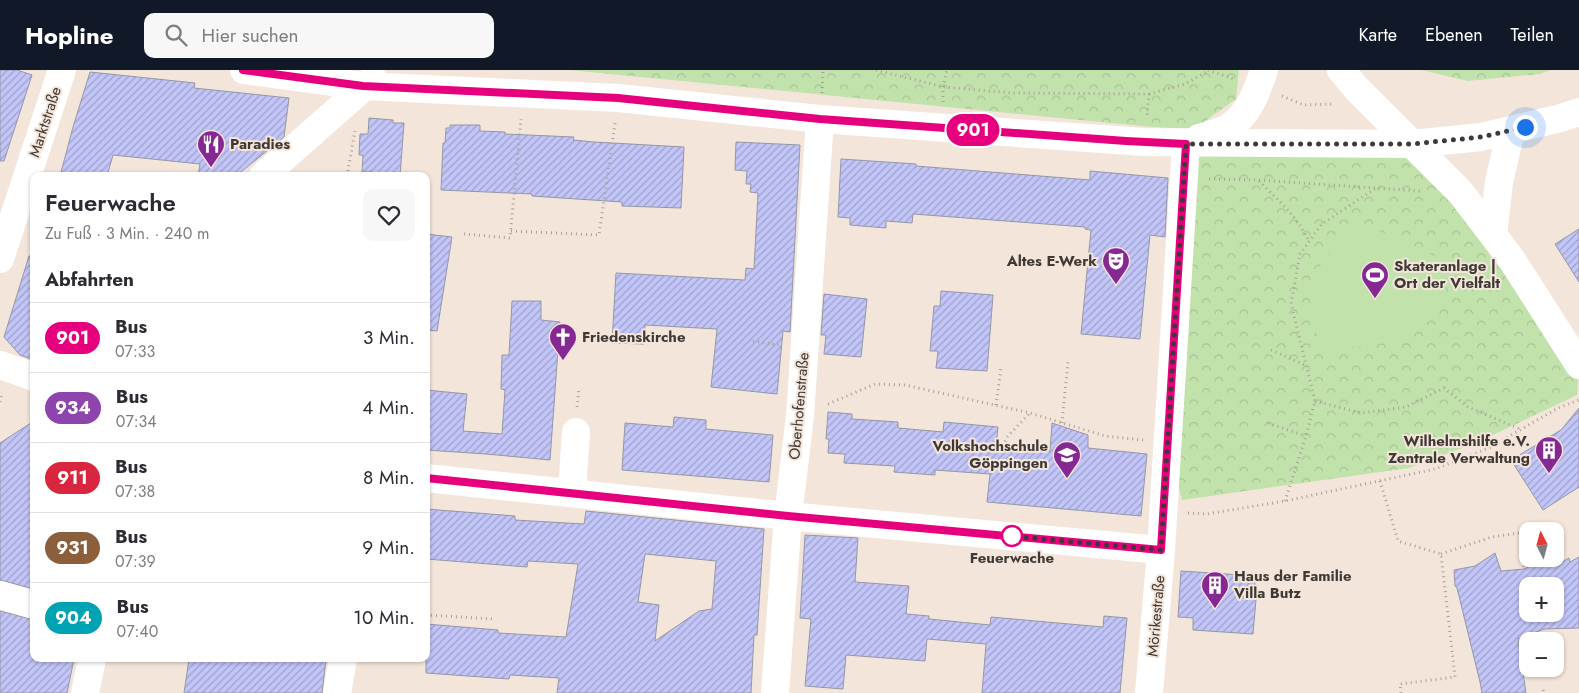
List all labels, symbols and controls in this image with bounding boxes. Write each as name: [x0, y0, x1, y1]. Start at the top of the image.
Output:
search box: [144, 13, 494, 58]
text: Hopline: [25, 18, 114, 53]
icon: search: [162, 21, 190, 49]
text: Hier suchen: [202, 22, 298, 49]
text: Karte: [1358, 22, 1397, 48]
text: Ebenen: [1425, 22, 1483, 48]
text: Teilen: [1511, 22, 1554, 48]
street label: Marktstraße: [23, 84, 67, 160]
line badge: 901: [944, 114, 1002, 146]
your location: [1513, 115, 1538, 140]
text: 901: [956, 117, 990, 143]
restaurant icon: Paradies: [196, 129, 226, 168]
place label: Paradies: [230, 133, 290, 155]
text: Feuerwache: [45, 185, 176, 220]
button: heart: [363, 189, 415, 241]
text: Zu Fuß · 3 Min. · 240 m: [45, 222, 210, 245]
theatre icon: Altes E-Werk: [1101, 246, 1131, 285]
place label: Altes E-Werk: [1006, 250, 1097, 272]
place label: Skateranlage | Ort der Vielfalt: [1394, 255, 1500, 294]
sports icon: Skateranlage | Ort der Vielfalt: [1360, 260, 1390, 299]
text: Abfahrten: [45, 266, 134, 293]
text: Bus: [115, 313, 147, 340]
church icon: Friedenskirche: [548, 322, 578, 361]
text: 3 Min.: [363, 324, 415, 351]
text: 901: [56, 325, 89, 351]
place label: Friedenskirche: [582, 326, 686, 348]
text: 07:33: [115, 340, 155, 363]
street label: Oberhofenstraße: [783, 351, 815, 460]
text: Bus: [116, 383, 148, 410]
text: 4 Min.: [362, 394, 415, 421]
text: 934: [55, 395, 91, 421]
text: 07:34: [116, 410, 157, 433]
place label: Wilhelmshilfe e.V. Zentrale Verwaltung: [1388, 430, 1530, 469]
place label: Volkshochschule Göppingen: [931, 435, 1048, 474]
building icon: Wilhelmshilfe e.V. Zentrale Verwaltung: [1534, 435, 1564, 474]
school or university icon: Volkshochschule Göppingen: [1052, 440, 1082, 479]
text: Bus: [115, 453, 147, 480]
text: 8 Min.: [363, 464, 415, 491]
text: 911: [57, 465, 88, 491]
text: 07:38: [115, 480, 155, 503]
north arrow: [1519, 522, 1564, 568]
map controls: [1519, 522, 1564, 677]
text: Bus: [115, 523, 147, 550]
marker: Feuerwache: [1001, 525, 1023, 547]
text: 9 Min.: [362, 534, 415, 561]
text: 931: [56, 535, 89, 561]
place label: Feuerwache: [970, 547, 1055, 569]
text: 07:39: [115, 550, 156, 573]
place label: Haus der Familie Villa Butz: [1233, 565, 1352, 604]
building icon: Haus der Familie Villa Butz: [1200, 570, 1230, 609]
street label: Mörikestraße: [1141, 574, 1171, 658]
button: +: [1519, 577, 1564, 622]
text: Bus: [117, 593, 149, 620]
text: 10 Min.: [353, 604, 415, 631]
text: 904: [55, 605, 92, 631]
text: 07:40: [117, 620, 158, 643]
button: −: [1519, 632, 1564, 677]

